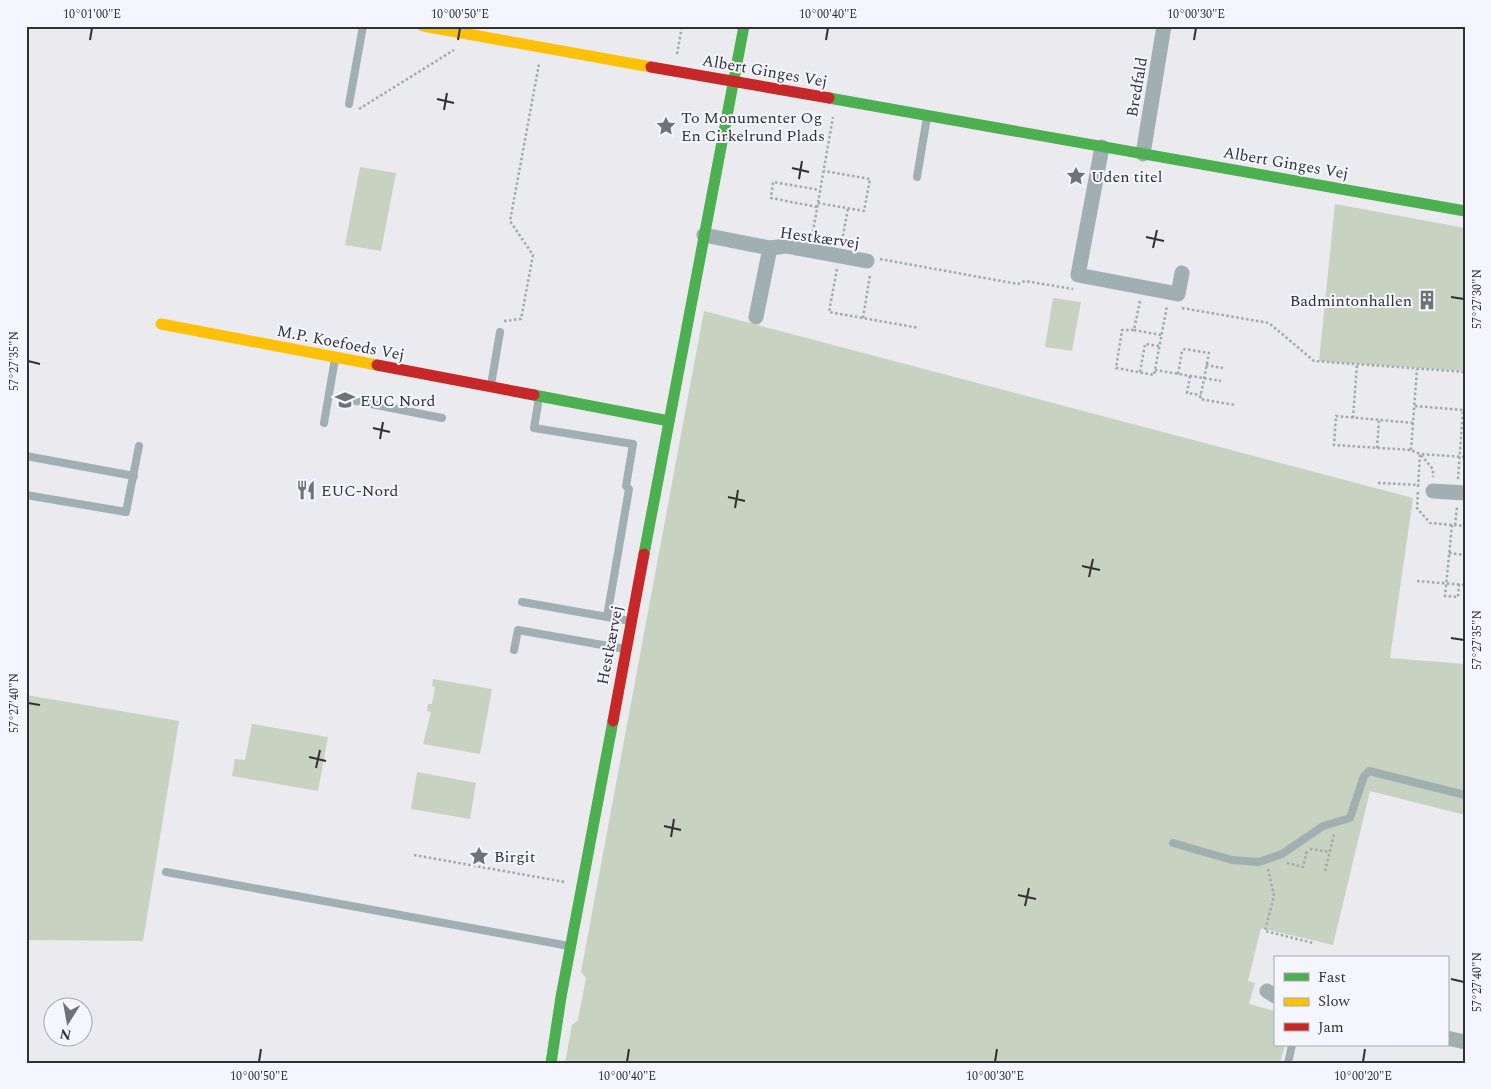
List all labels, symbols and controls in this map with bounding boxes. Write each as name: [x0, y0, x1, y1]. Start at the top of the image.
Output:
text: 10°01'00"E: [63, 5, 121, 24]
text: 10°00'50"E: [431, 5, 489, 24]
text: 10°00'40"E: [799, 5, 857, 24]
text: 10°00'30"E: [1167, 5, 1225, 24]
street label: Albert Ginges Vej: [700, 48, 829, 94]
street label: Bredfald: [1120, 55, 1154, 119]
place label: To Monumenter Og En Cirkelrund Plads: [681, 106, 825, 148]
place icon: To Monumenter Og En Cirkelrund Plads: [655, 115, 677, 137]
street label: Albert Ginges Vej: [1221, 140, 1350, 186]
place icon: Uden titel: [1065, 165, 1087, 187]
place label: Uden titel: [1091, 165, 1162, 189]
street label: Hestkærvej: [778, 221, 861, 255]
text: 57°27'30"N: [1468, 269, 1487, 329]
place label: Badmintonhallen: [1290, 289, 1412, 313]
building icon: Badmintonhallen: [1416, 289, 1438, 311]
street label: M.P. Koefoeds Vej: [275, 319, 407, 367]
text: 57°27'35"N: [5, 331, 24, 391]
school or university icon: EUC Nord: [334, 389, 356, 411]
place label: EUC Nord: [360, 389, 436, 413]
restaurant icon: EUC-Nord: [295, 479, 317, 501]
place label: EUC-Nord: [321, 479, 399, 503]
street label: Hestkærvej: [591, 603, 629, 687]
text: 57°27'35"N: [1468, 610, 1487, 670]
text: 57°27'40"N: [5, 673, 24, 733]
place icon: Birgit: [468, 845, 490, 867]
place label: Birgit: [494, 845, 536, 869]
text: 57°27'40"N: [1468, 952, 1487, 1012]
legend: [1274, 956, 1448, 1046]
text: Fast: [1318, 966, 1346, 989]
text: Slow: [1318, 990, 1350, 1013]
north arrow: [42, 996, 92, 1046]
text: Jam: [1318, 1016, 1344, 1039]
text: N: [58, 1023, 73, 1046]
text: 10°00'50"E: [230, 1067, 288, 1086]
text: 10°00'40"E: [598, 1067, 656, 1086]
text: 10°00'30"E: [966, 1067, 1024, 1086]
text: 10°00'20"E: [1334, 1067, 1392, 1086]

